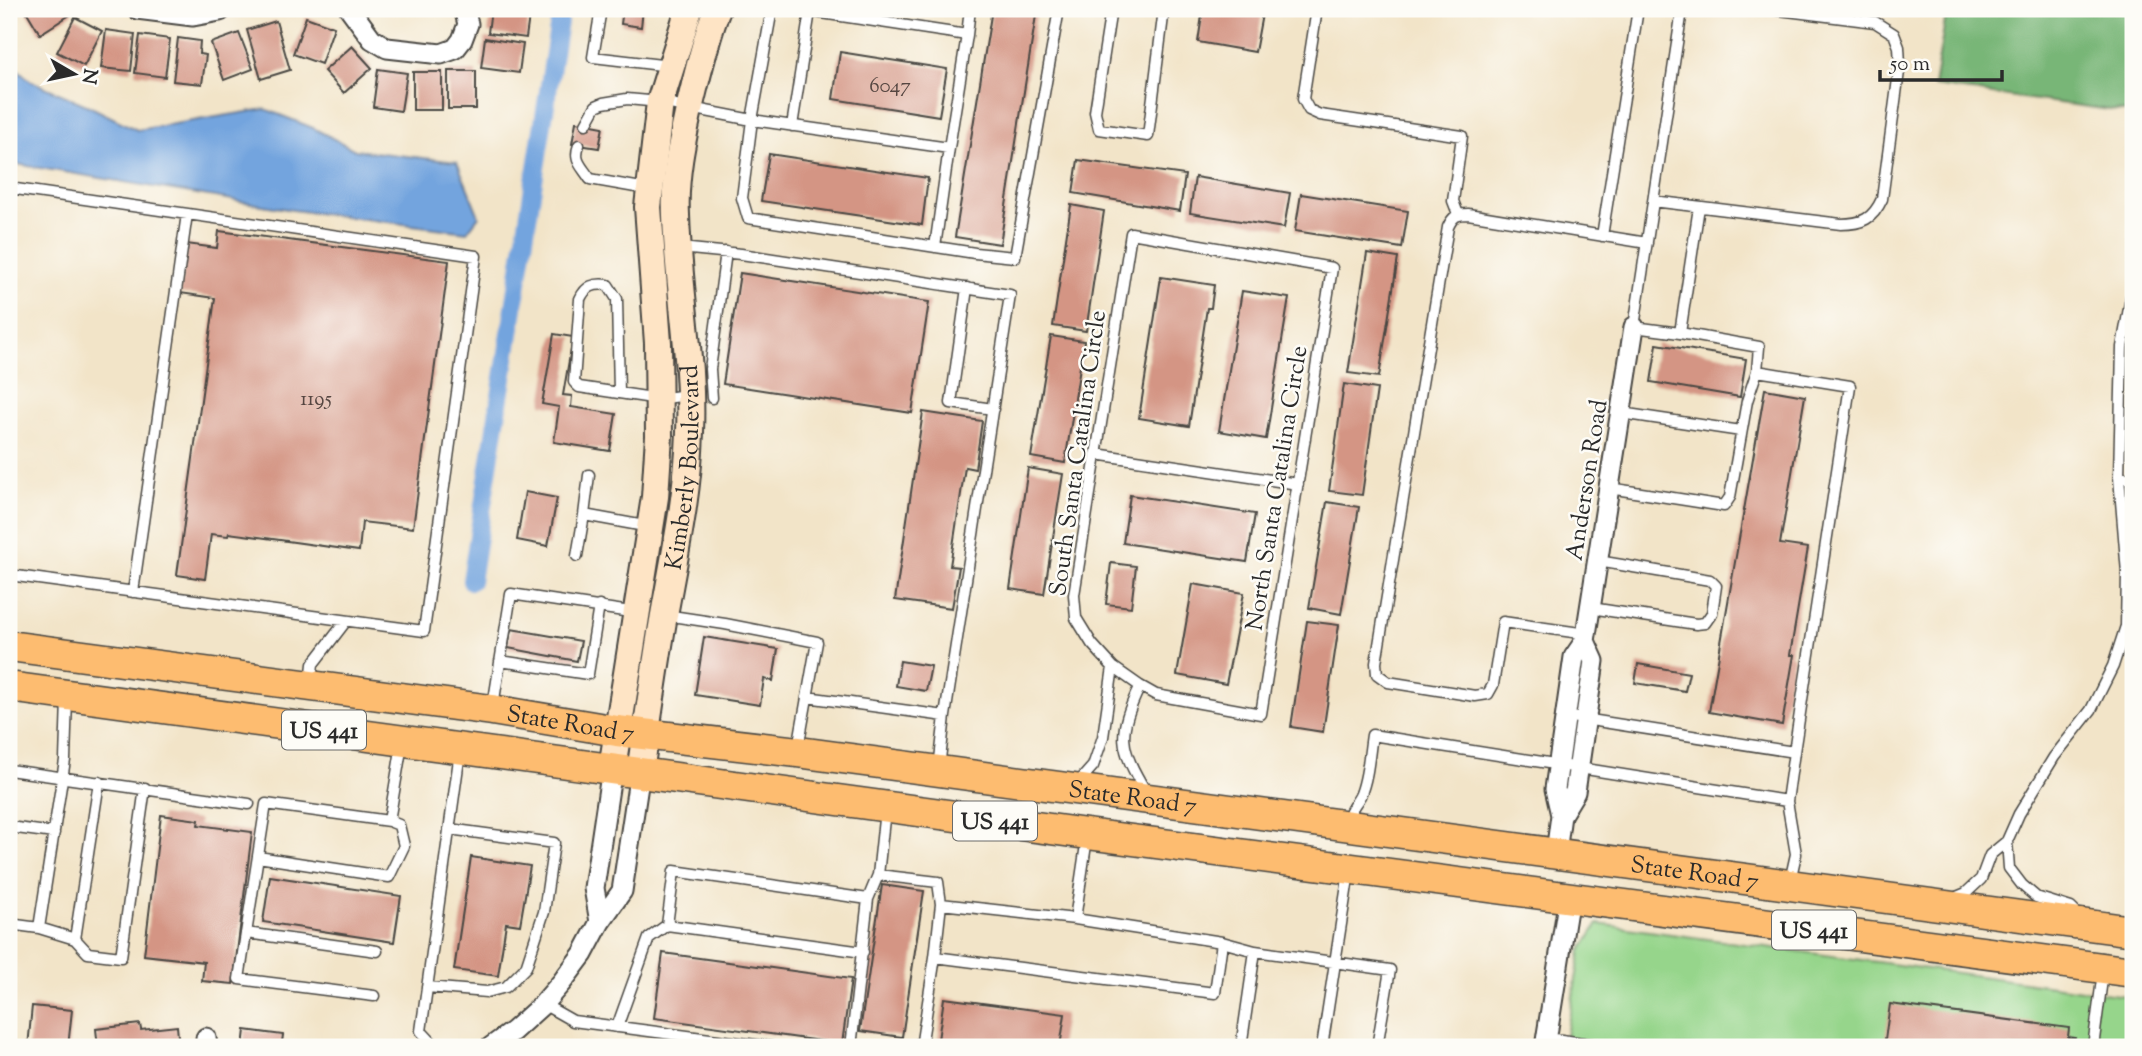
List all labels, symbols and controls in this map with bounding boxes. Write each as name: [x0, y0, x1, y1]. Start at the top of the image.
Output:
north arrow: [38, 38, 108, 108]
scale bar: [1880, 38, 2002, 82]
text: 50 m: [1889, 50, 1930, 80]
text: N: [74, 67, 103, 86]
house number: 6047: [869, 72, 911, 102]
street label: South Santa Catalina Circle: [1042, 308, 1116, 598]
street label: North Santa Catalina Circle: [1239, 343, 1317, 633]
street label: Kimberly Boulevard: [658, 363, 709, 573]
house number: 1195: [300, 385, 332, 415]
street label: Anderson Road: [1558, 397, 1618, 563]
street label: State Road 7: [504, 698, 636, 752]
road number: US 441: [282, 710, 366, 750]
street label: State Road 7: [1066, 773, 1199, 824]
road number: US 441: [953, 802, 1037, 841]
street label: State Road 7: [1628, 849, 1761, 900]
road number: US 441: [1772, 911, 1856, 950]

